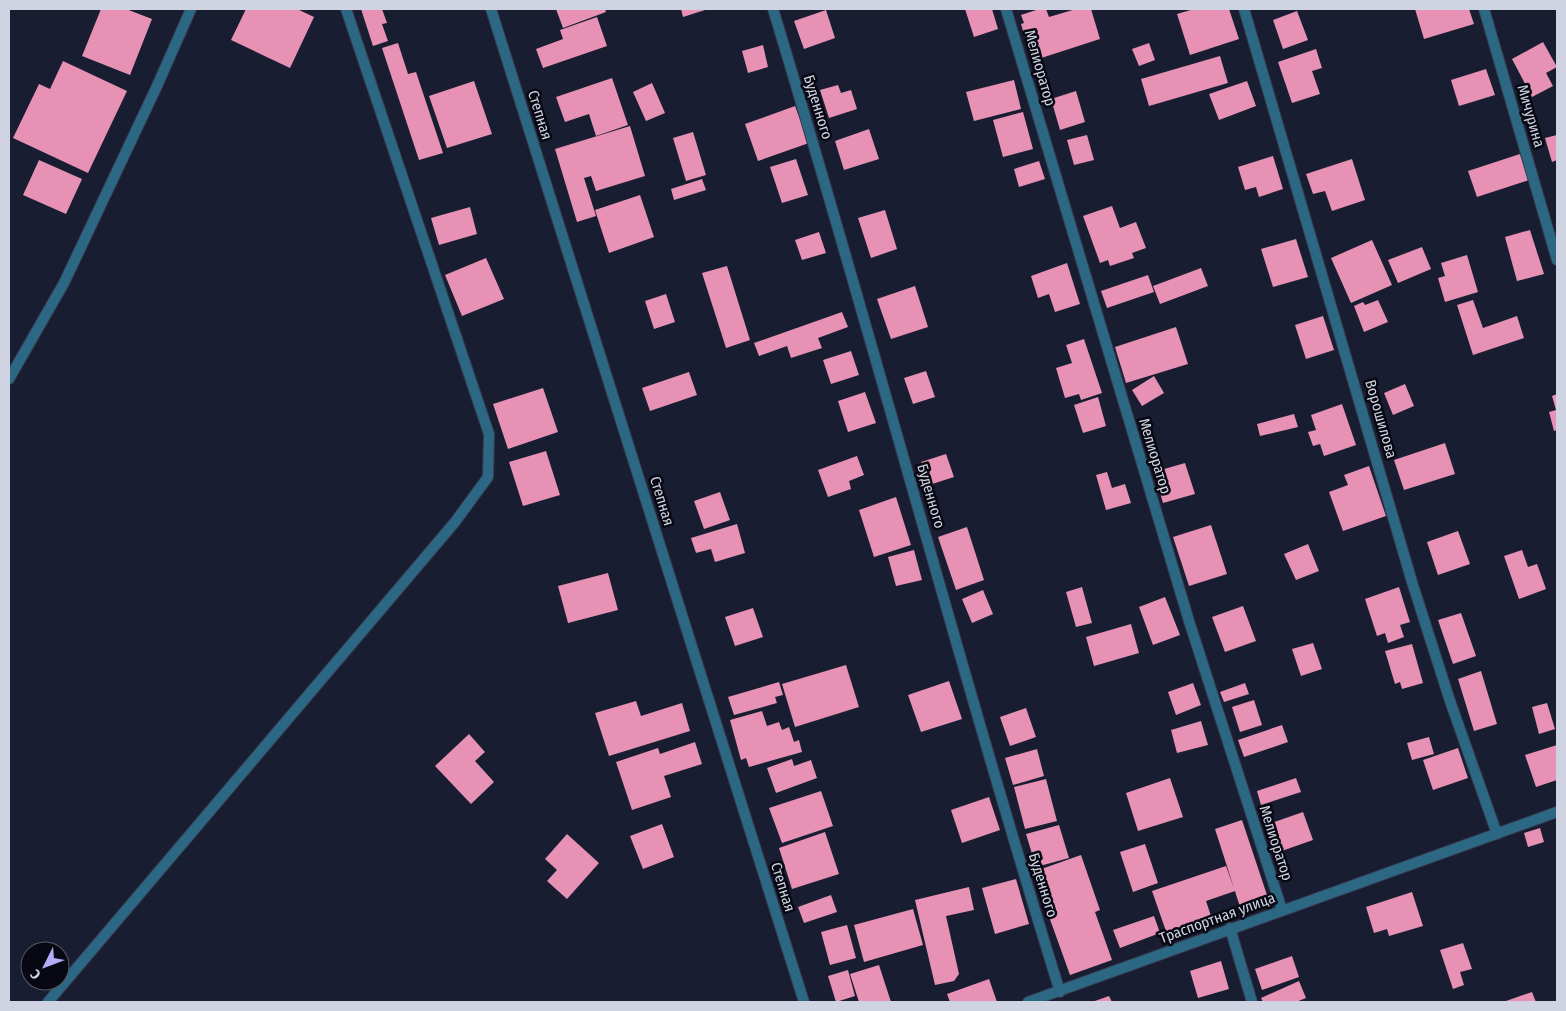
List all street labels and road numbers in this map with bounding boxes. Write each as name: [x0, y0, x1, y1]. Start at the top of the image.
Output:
street label: Мелиоратор: [1021, 28, 1059, 108]
street label: Буденного: [800, 73, 836, 142]
street label: Мичурина: [1514, 83, 1548, 149]
street label: Степная: [524, 88, 556, 142]
street label: Ворошилова: [1361, 378, 1401, 460]
street label: Мелиоратор: [1135, 416, 1175, 496]
street label: Буденного: [913, 462, 949, 531]
street label: Степная: [646, 474, 678, 528]
street label: Мелиоратор: [1255, 803, 1297, 883]
street label: Буденного: [1025, 851, 1061, 920]
street label: Степная: [767, 860, 799, 914]
street label: Траспортная улица: [1157, 889, 1277, 947]

